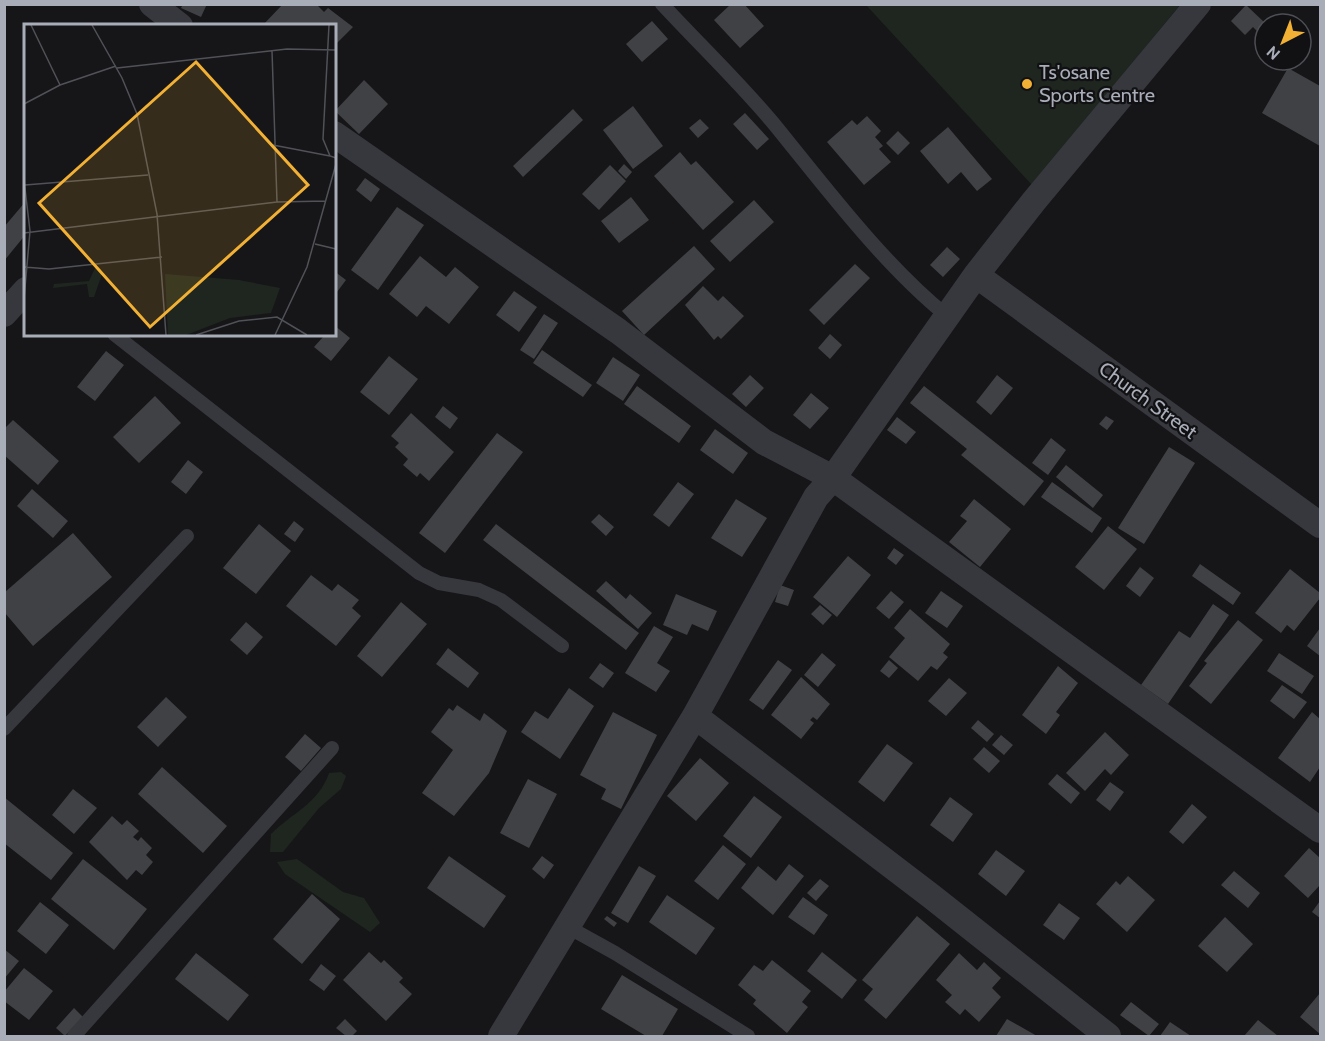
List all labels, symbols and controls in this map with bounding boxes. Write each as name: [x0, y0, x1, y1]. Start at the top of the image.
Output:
north arrow: [1253, 12, 1313, 72]
inset map: [24, 24, 336, 336]
text: N: [1263, 42, 1284, 64]
place label: Ts'osane Sports Centre: [1039, 60, 1155, 107]
marker: Ts'osane Sports Centre: [1020, 77, 1034, 91]
street label: Church Street: [1094, 356, 1202, 444]

